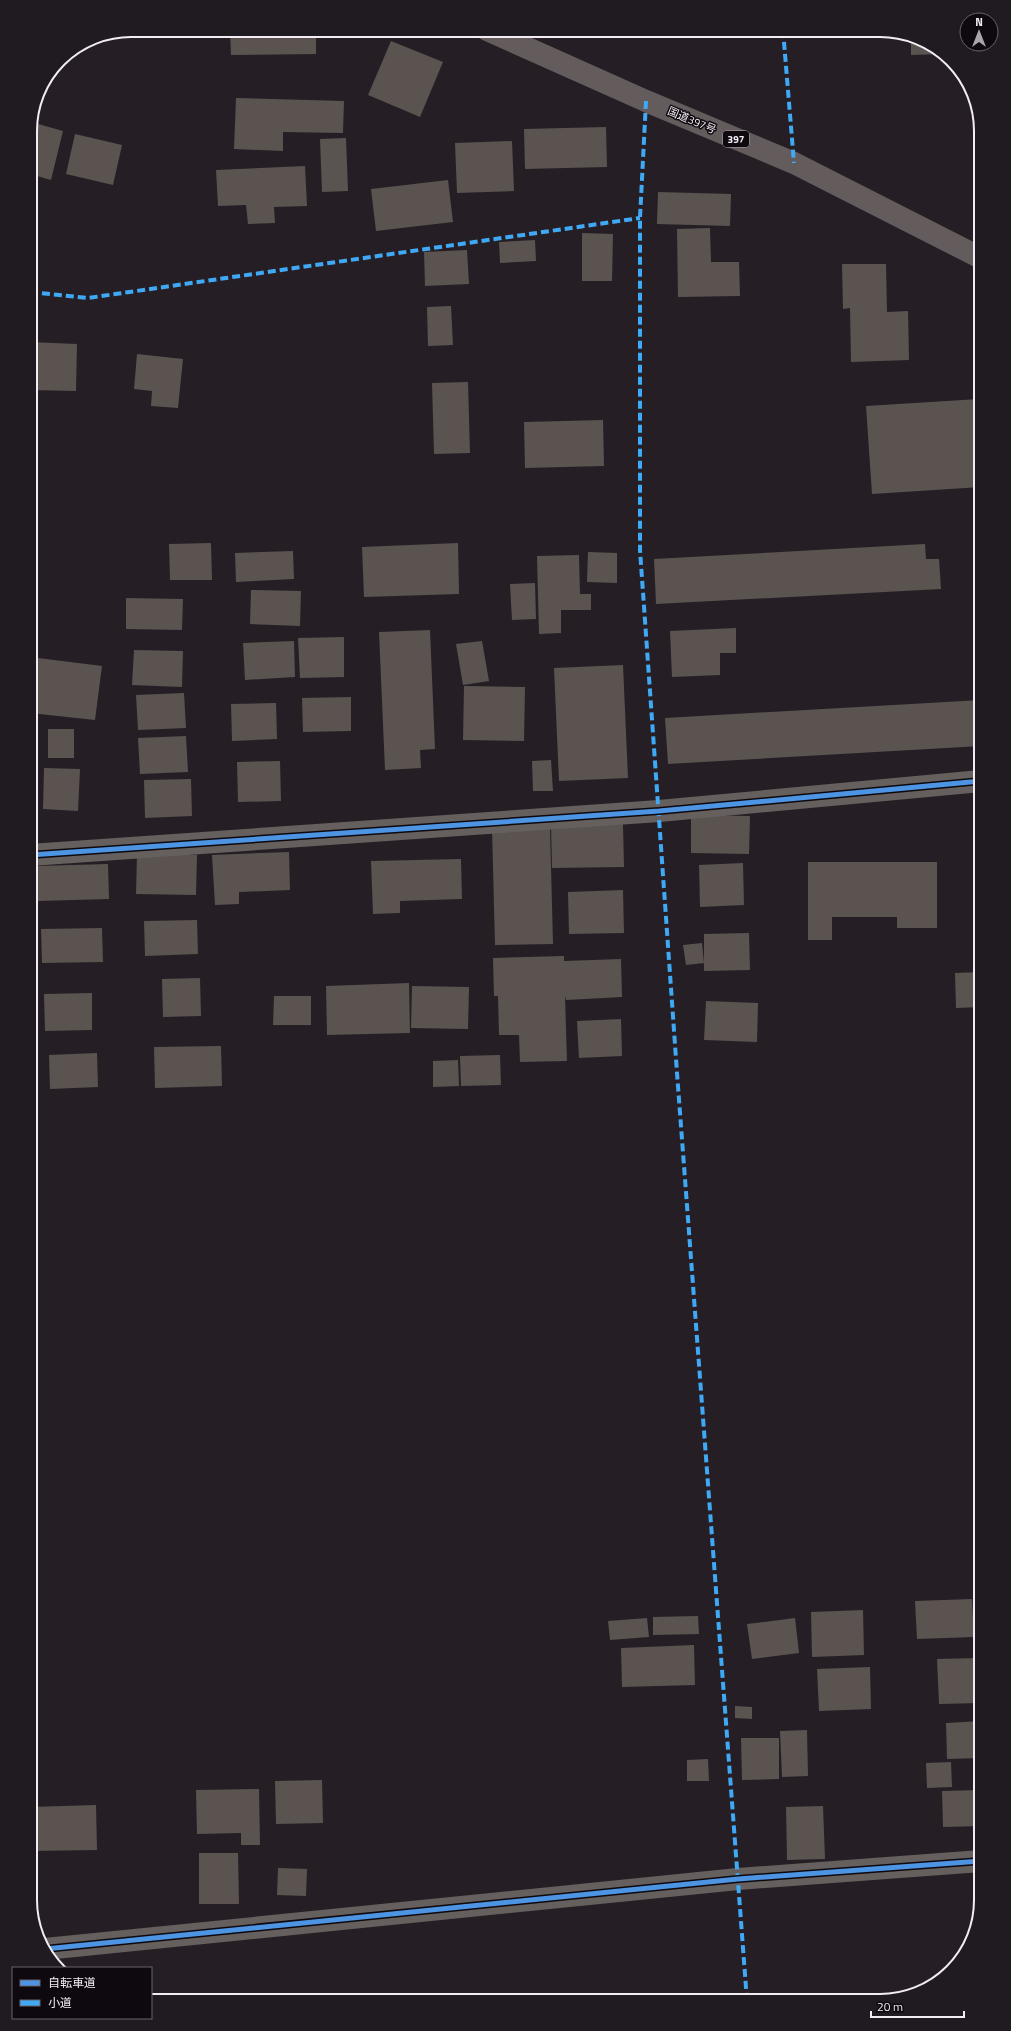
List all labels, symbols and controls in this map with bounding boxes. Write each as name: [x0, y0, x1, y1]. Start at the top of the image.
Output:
north arrow: [959, 12, 999, 52]
text: N: [975, 14, 983, 30]
street label: 国道397号: [665, 103, 719, 137]
road number: 397: [723, 131, 749, 147]
legend: [12, 1967, 152, 2019]
text: 自転車道: [48, 1973, 96, 1992]
text: 小道: [48, 1993, 72, 2012]
scale bar: [871, 1993, 964, 2019]
text: 20 m: [877, 1997, 903, 2016]

